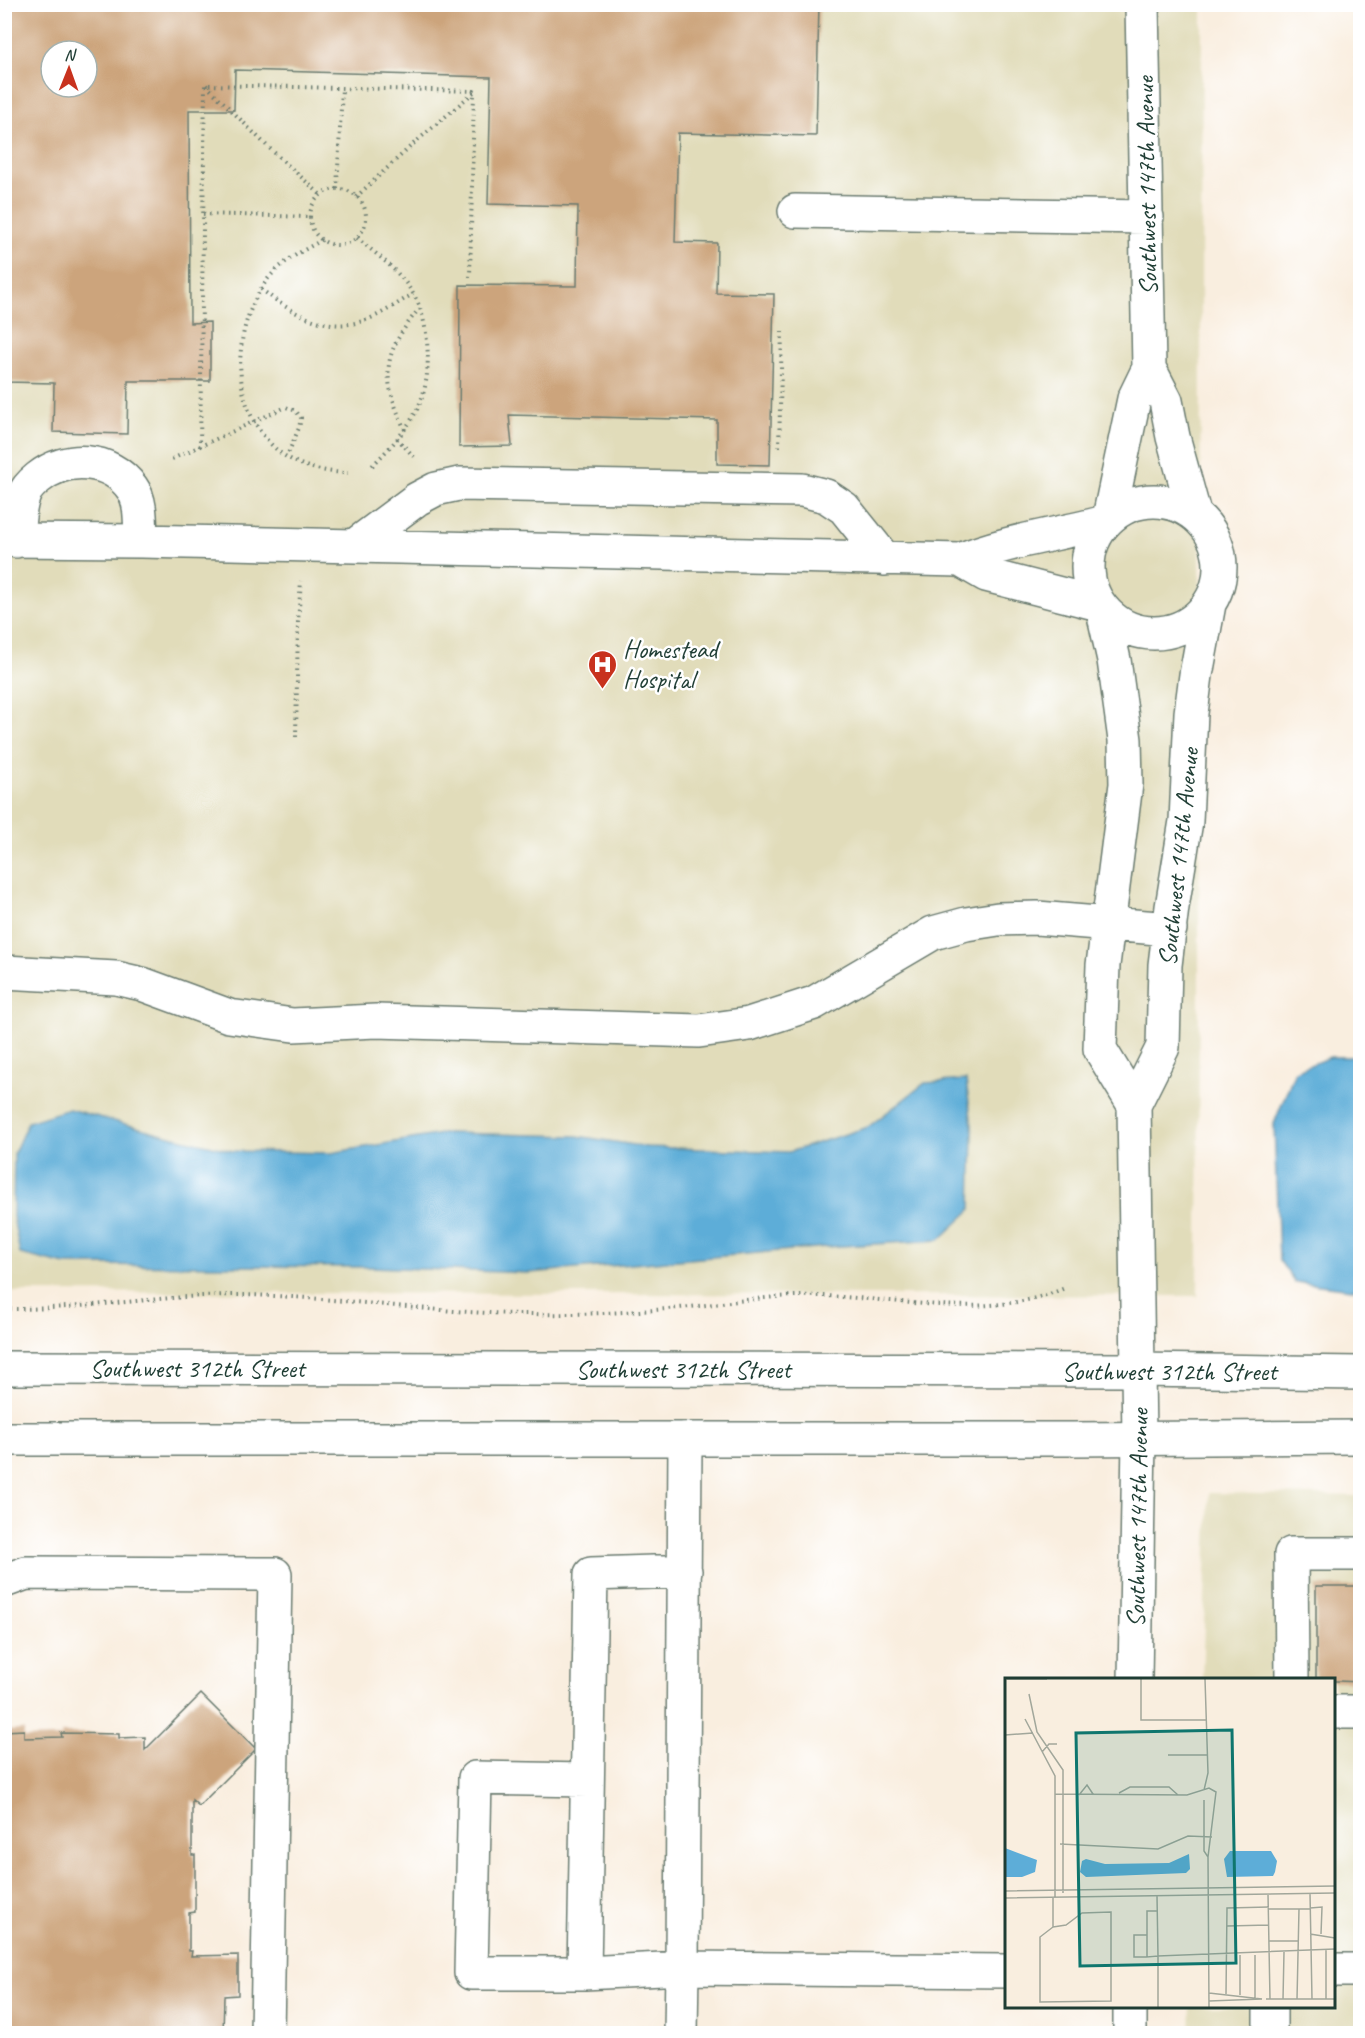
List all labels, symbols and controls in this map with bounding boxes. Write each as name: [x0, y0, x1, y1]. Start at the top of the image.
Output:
north arrow: [39, 39, 99, 99]
text: N: [64, 45, 77, 65]
street label: Southwest 147th Avenue: [1128, 75, 1165, 296]
place label: Homestead Hospital: [623, 633, 721, 696]
hospital icon: Homestead Hospital: [586, 648, 618, 690]
street label: Southwest 147th Avenue: [1151, 745, 1207, 968]
street label: Southwest 312th Street: [89, 1352, 307, 1385]
street label: Southwest 312th Street: [575, 1353, 793, 1386]
street label: Southwest 312th Street: [1061, 1355, 1279, 1388]
street label: Southwest 147th Avenue: [1119, 1407, 1156, 1628]
inset map: [1005, 1678, 1335, 2008]

